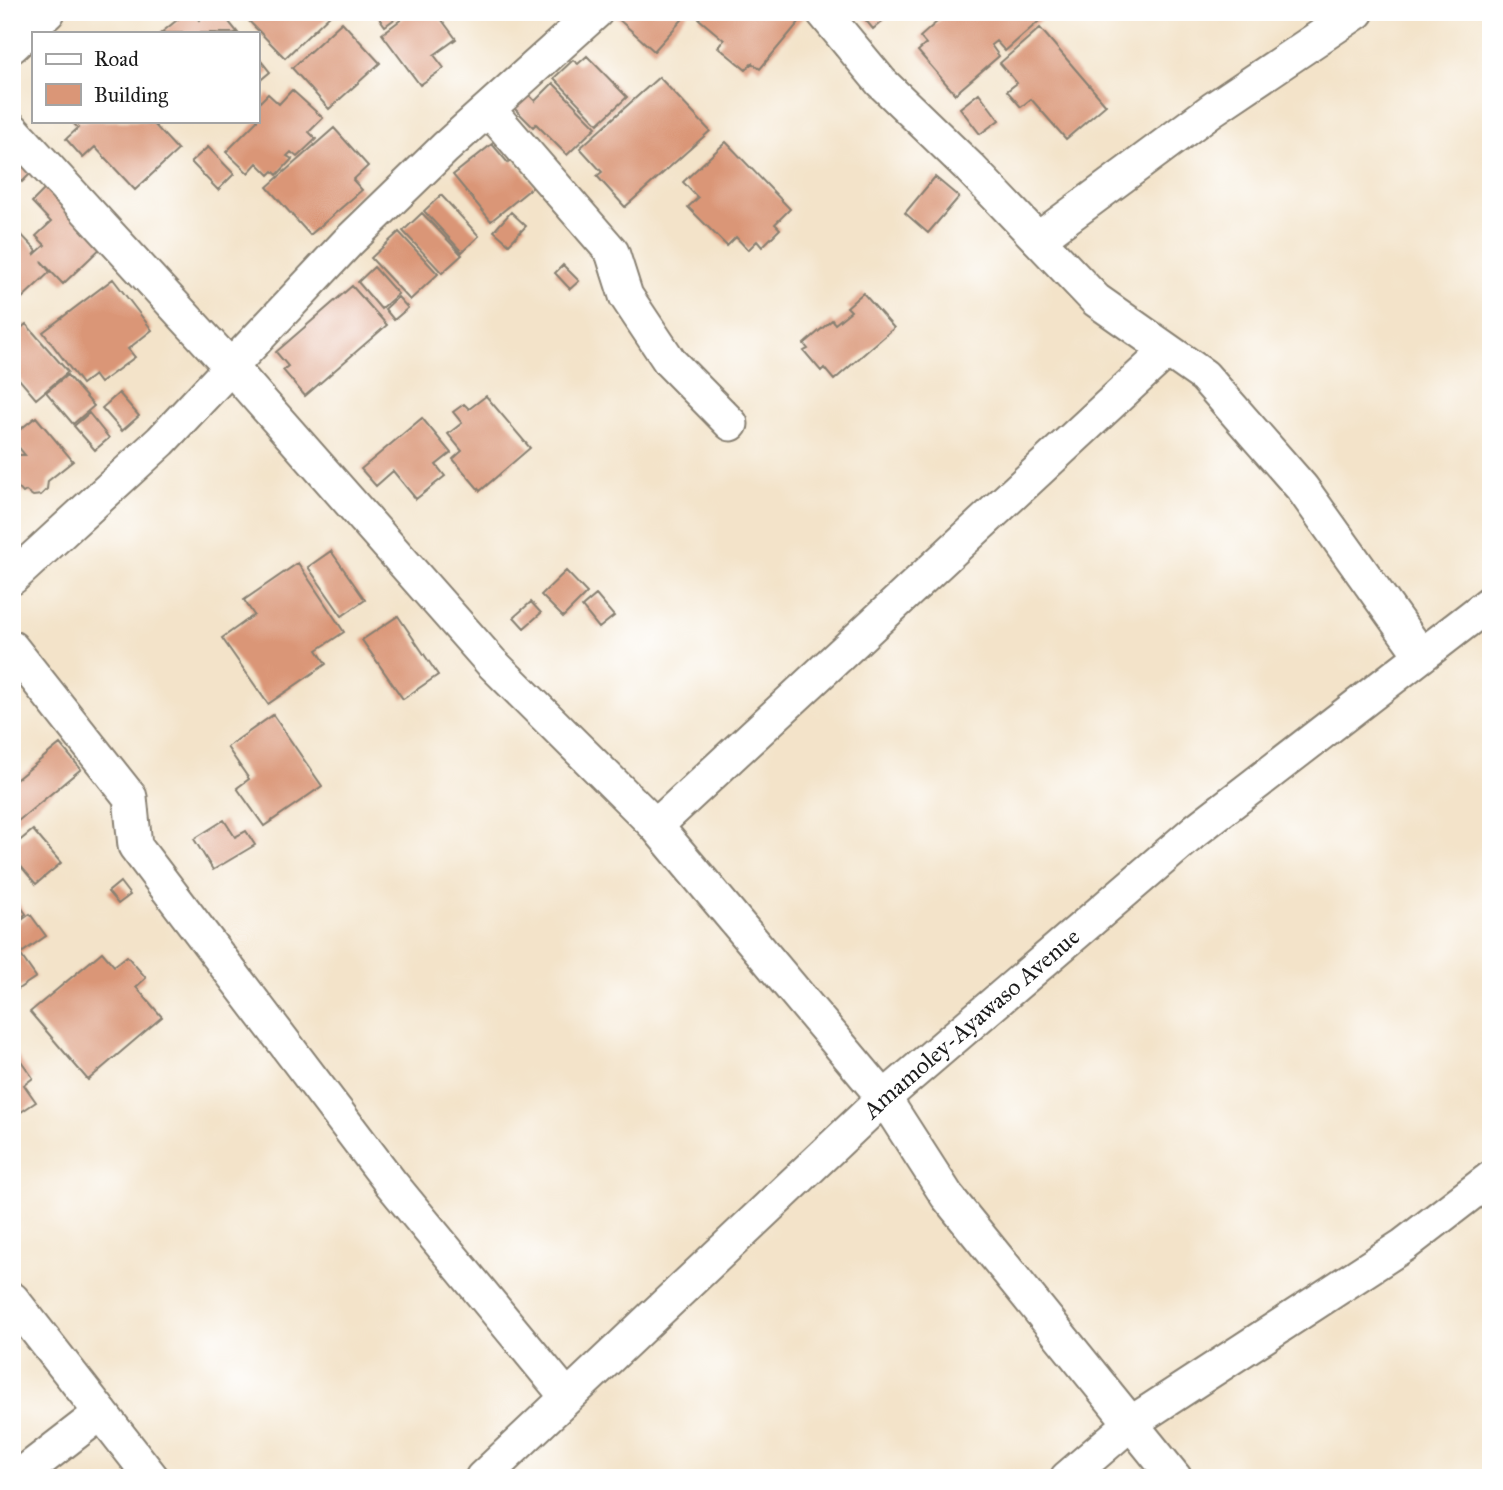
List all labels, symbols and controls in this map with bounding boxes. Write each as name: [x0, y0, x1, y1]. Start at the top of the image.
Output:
legend: [32, 32, 259, 122]
text: Road: [94, 46, 139, 72]
text: Building: [94, 82, 168, 108]
street label: Amamoley-Ayawaso Avenue: [856, 922, 1086, 1126]

